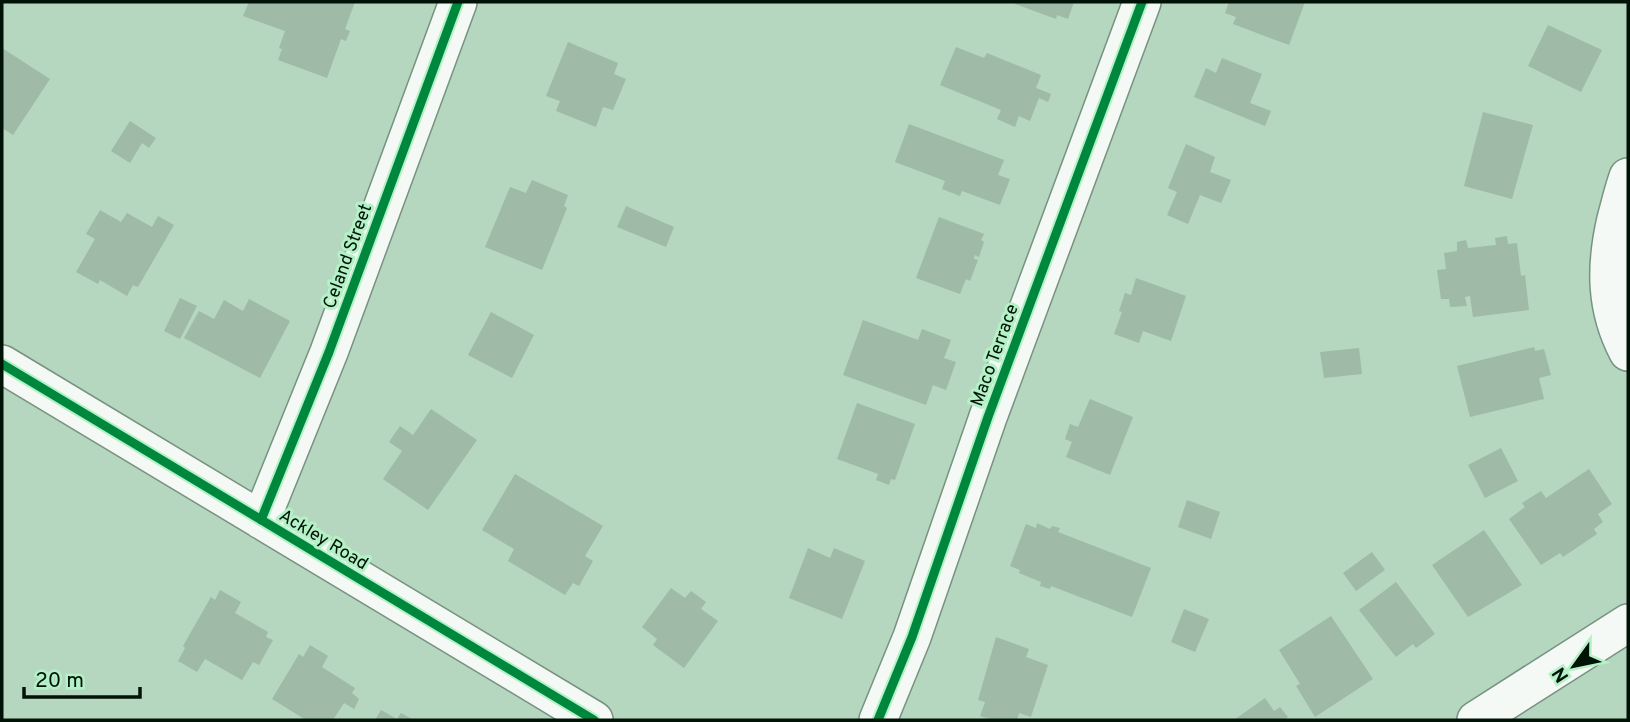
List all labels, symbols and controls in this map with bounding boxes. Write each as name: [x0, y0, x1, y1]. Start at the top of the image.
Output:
street label: Celand Street: [319, 201, 378, 312]
street label: Maco Terrace: [966, 301, 1025, 410]
street label: Ackley Road: [274, 505, 372, 576]
north arrow: [1539, 631, 1609, 701]
scale bar: [24, 656, 140, 700]
text: N: [1548, 662, 1575, 686]
text: 20 m: [35, 668, 84, 695]

